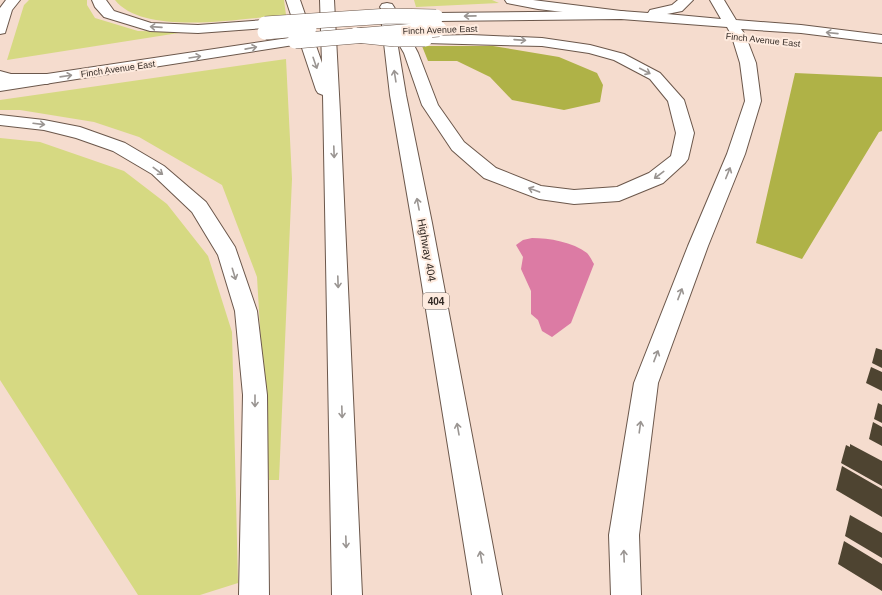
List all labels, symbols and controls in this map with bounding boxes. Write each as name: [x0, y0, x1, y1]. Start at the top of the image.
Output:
one-way arrow: [464, 12, 477, 20]
one-way arrow: [150, 23, 163, 30]
street label: Finch Avenue East: [402, 24, 478, 36]
one-way arrow: [826, 29, 839, 37]
street label: Finch Avenue East: [725, 31, 801, 49]
one-way arrow: [513, 37, 526, 44]
one-way arrow: [244, 44, 257, 52]
one-way arrow: [188, 53, 201, 61]
one-way arrow: [312, 57, 319, 70]
street label: Finch Avenue East: [80, 59, 156, 79]
one-way arrow: [638, 67, 650, 75]
one-way arrow: [390, 70, 398, 83]
one-way arrow: [59, 72, 72, 80]
one-way arrow: [32, 121, 45, 128]
one-way arrow: [330, 145, 337, 158]
one-way arrow: [153, 167, 164, 176]
one-way arrow: [725, 167, 732, 179]
one-way arrow: [653, 171, 664, 179]
one-way arrow: [528, 186, 541, 193]
one-way arrow: [414, 198, 422, 211]
street label: Highway 404: [416, 218, 438, 282]
one-way arrow: [231, 267, 238, 280]
one-way arrow: [334, 275, 341, 288]
one-way arrow: [677, 288, 685, 300]
road number: 404: [423, 293, 449, 309]
one-way arrow: [653, 351, 661, 363]
one-way arrow: [251, 394, 259, 407]
one-way arrow: [338, 405, 345, 418]
one-way arrow: [636, 421, 644, 434]
one-way arrow: [454, 422, 462, 435]
one-way arrow: [342, 535, 349, 548]
one-way arrow: [476, 550, 484, 563]
one-way arrow: [621, 550, 628, 563]

